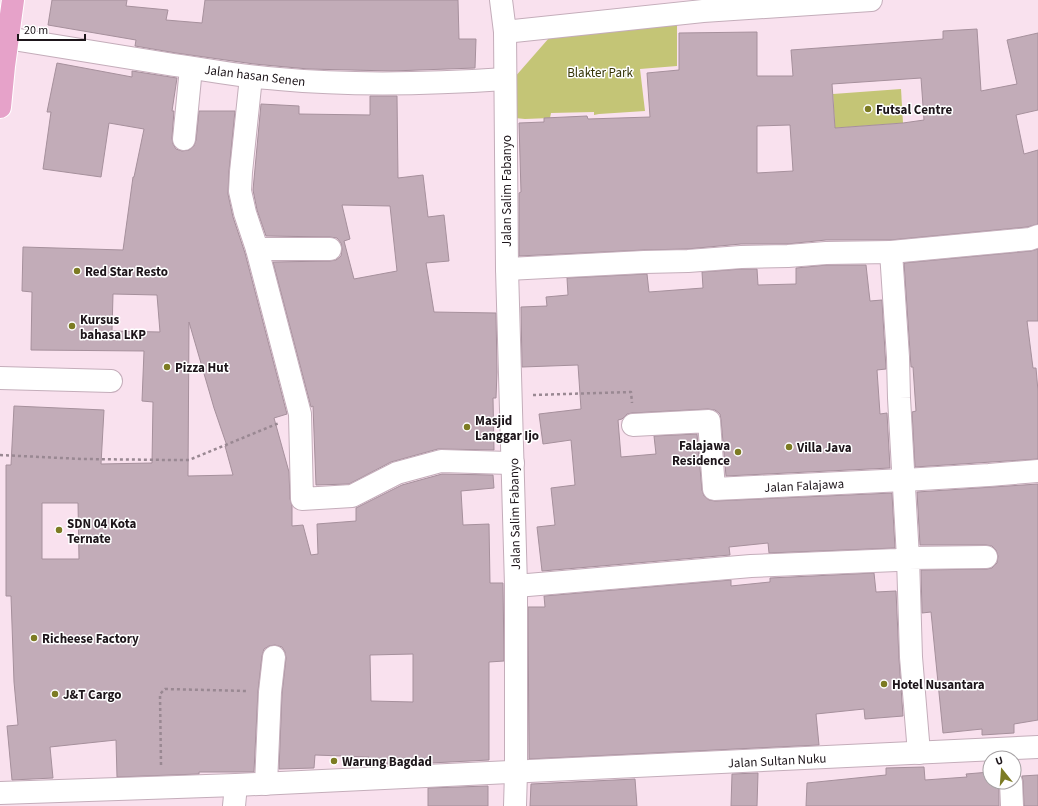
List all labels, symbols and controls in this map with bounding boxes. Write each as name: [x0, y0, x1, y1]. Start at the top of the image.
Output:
scale bar: [18, 16, 85, 42]
text: 20 m: [24, 22, 48, 39]
street label: Jalan hasan Senen: [203, 61, 306, 91]
park label: Blakter Park: [567, 64, 633, 82]
place label: Futsal Centre: [876, 101, 952, 119]
marker: Futsal Centre: [863, 104, 873, 114]
street label: Jalan Salim Fabanyo: [498, 135, 516, 247]
place label: Red Star Resto: [85, 263, 168, 281]
marker: Red Star Resto: [72, 266, 82, 276]
place label: Kursus bahasa LKP: [80, 311, 146, 344]
marker: Kursus bahasa LKP: [67, 321, 77, 331]
place label: Pizza Hut: [175, 359, 229, 377]
marker: Pizza Hut: [162, 362, 172, 372]
place label: Masjid Langgar Ijo: [475, 412, 539, 445]
marker: Masjid Langgar Ijo: [462, 422, 472, 432]
place label: Falajawa Residence: [672, 437, 730, 470]
place label: Villa Java: [796, 439, 852, 457]
marker: Villa Java: [784, 442, 794, 452]
marker: Falajawa Residence: [733, 447, 743, 457]
street label: Jalan Salim Fabanyo: [505, 458, 525, 570]
street label: Jalan Falajawa: [763, 475, 845, 497]
place label: SDN 04 Kota Ternate: [67, 515, 136, 548]
marker: SDN 04 Kota Ternate: [54, 525, 64, 535]
place label: Richeese Factory: [42, 630, 139, 648]
marker: Richeese Factory: [29, 633, 39, 643]
place label: Hotel Nusantara: [892, 676, 985, 694]
marker: Hotel Nusantara: [879, 679, 889, 689]
place label: J&T Cargo: [63, 686, 122, 704]
marker: J&T Cargo: [50, 689, 60, 699]
street label: Jalan Sultan Nuku: [727, 749, 827, 773]
north arrow: [982, 750, 1022, 790]
place label: Warung Bagdad: [342, 753, 432, 771]
text: U: [994, 753, 1005, 769]
marker: Warung Bagdad: [329, 756, 339, 766]

